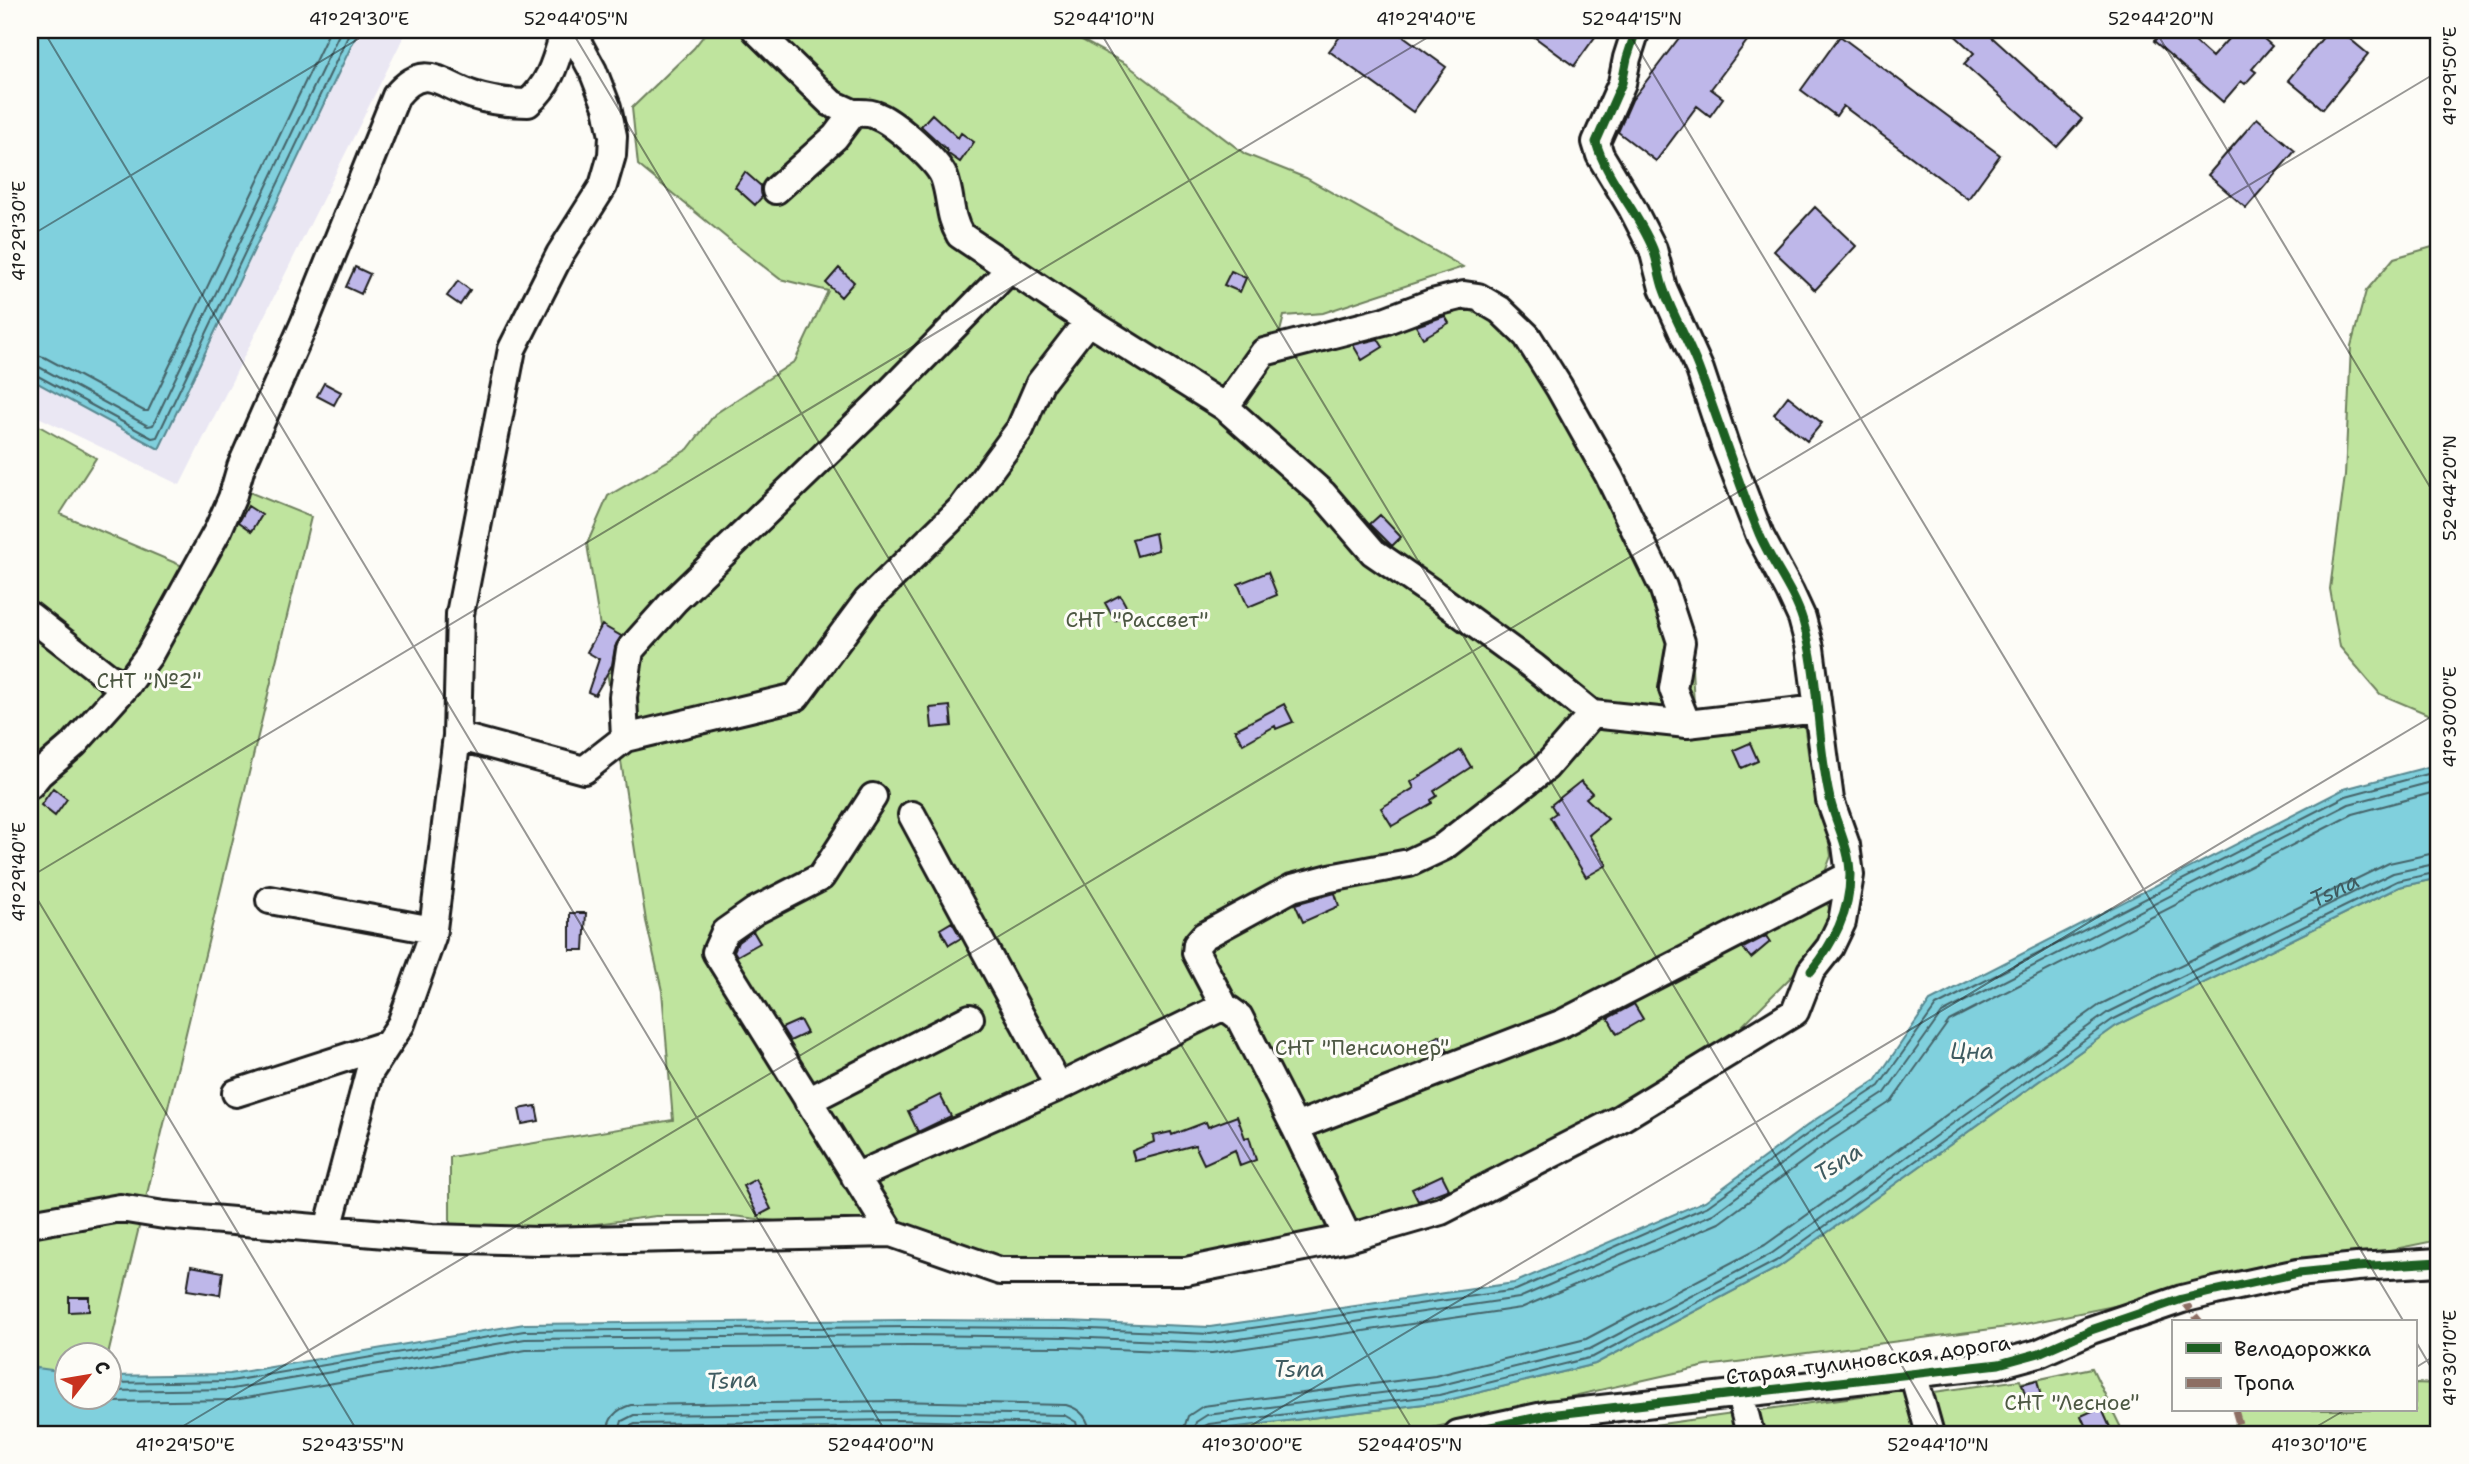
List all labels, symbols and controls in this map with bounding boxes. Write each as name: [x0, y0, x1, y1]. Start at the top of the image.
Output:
text: 41°29'30"E: [309, 7, 409, 31]
text: 52°44'05"N: [524, 7, 628, 31]
text: 52°44'10"N: [1053, 7, 1155, 31]
text: 41°29'40"E: [1376, 7, 1476, 31]
text: 52°44'15"N: [1582, 7, 1682, 31]
text: 52°44'20"N: [2108, 7, 2214, 31]
text: 41°29'50"E: [2438, 26, 2462, 126]
text: 41°29'30"E: [7, 181, 31, 281]
text: 52°44'20"N: [2438, 435, 2462, 541]
park label: СНТ "Рассвет": [1065, 606, 1209, 634]
text: 41°30'00"E: [2438, 666, 2462, 768]
park label: СНТ "№2": [96, 667, 202, 695]
text: 41°29'40"E: [7, 822, 31, 922]
water label: Tsna: [2305, 865, 2364, 914]
park label: СНТ "Пенсионер": [1275, 1034, 1449, 1062]
water label: Цна: [1950, 1036, 1994, 1066]
water label: Tsna: [1808, 1136, 1868, 1188]
text: 41°30'10"E: [2438, 1310, 2462, 1406]
legend: [2172, 1320, 2416, 1412]
street label: Старая тулиновская дорога: [1724, 1329, 2012, 1391]
text: Велодорожка: [2234, 1335, 2371, 1363]
north arrow: [52, 1342, 122, 1412]
water label: Tsna: [1273, 1354, 1325, 1384]
text: С: [88, 1356, 116, 1379]
water label: Tsna: [706, 1364, 758, 1396]
text: Тропа: [2234, 1369, 2294, 1397]
park label: СНТ "Лесное": [2004, 1389, 2140, 1417]
text: 41°29'50"E: [135, 1433, 235, 1457]
text: 52°43'55"N: [302, 1433, 404, 1457]
text: 52°44'00"N: [828, 1433, 934, 1457]
text: 41°30'00"E: [1201, 1433, 1303, 1457]
text: 52°44'05"N: [1358, 1433, 1462, 1457]
text: 52°44'10"N: [1887, 1433, 1989, 1457]
text: 41°30'10"E: [2271, 1433, 2367, 1457]

